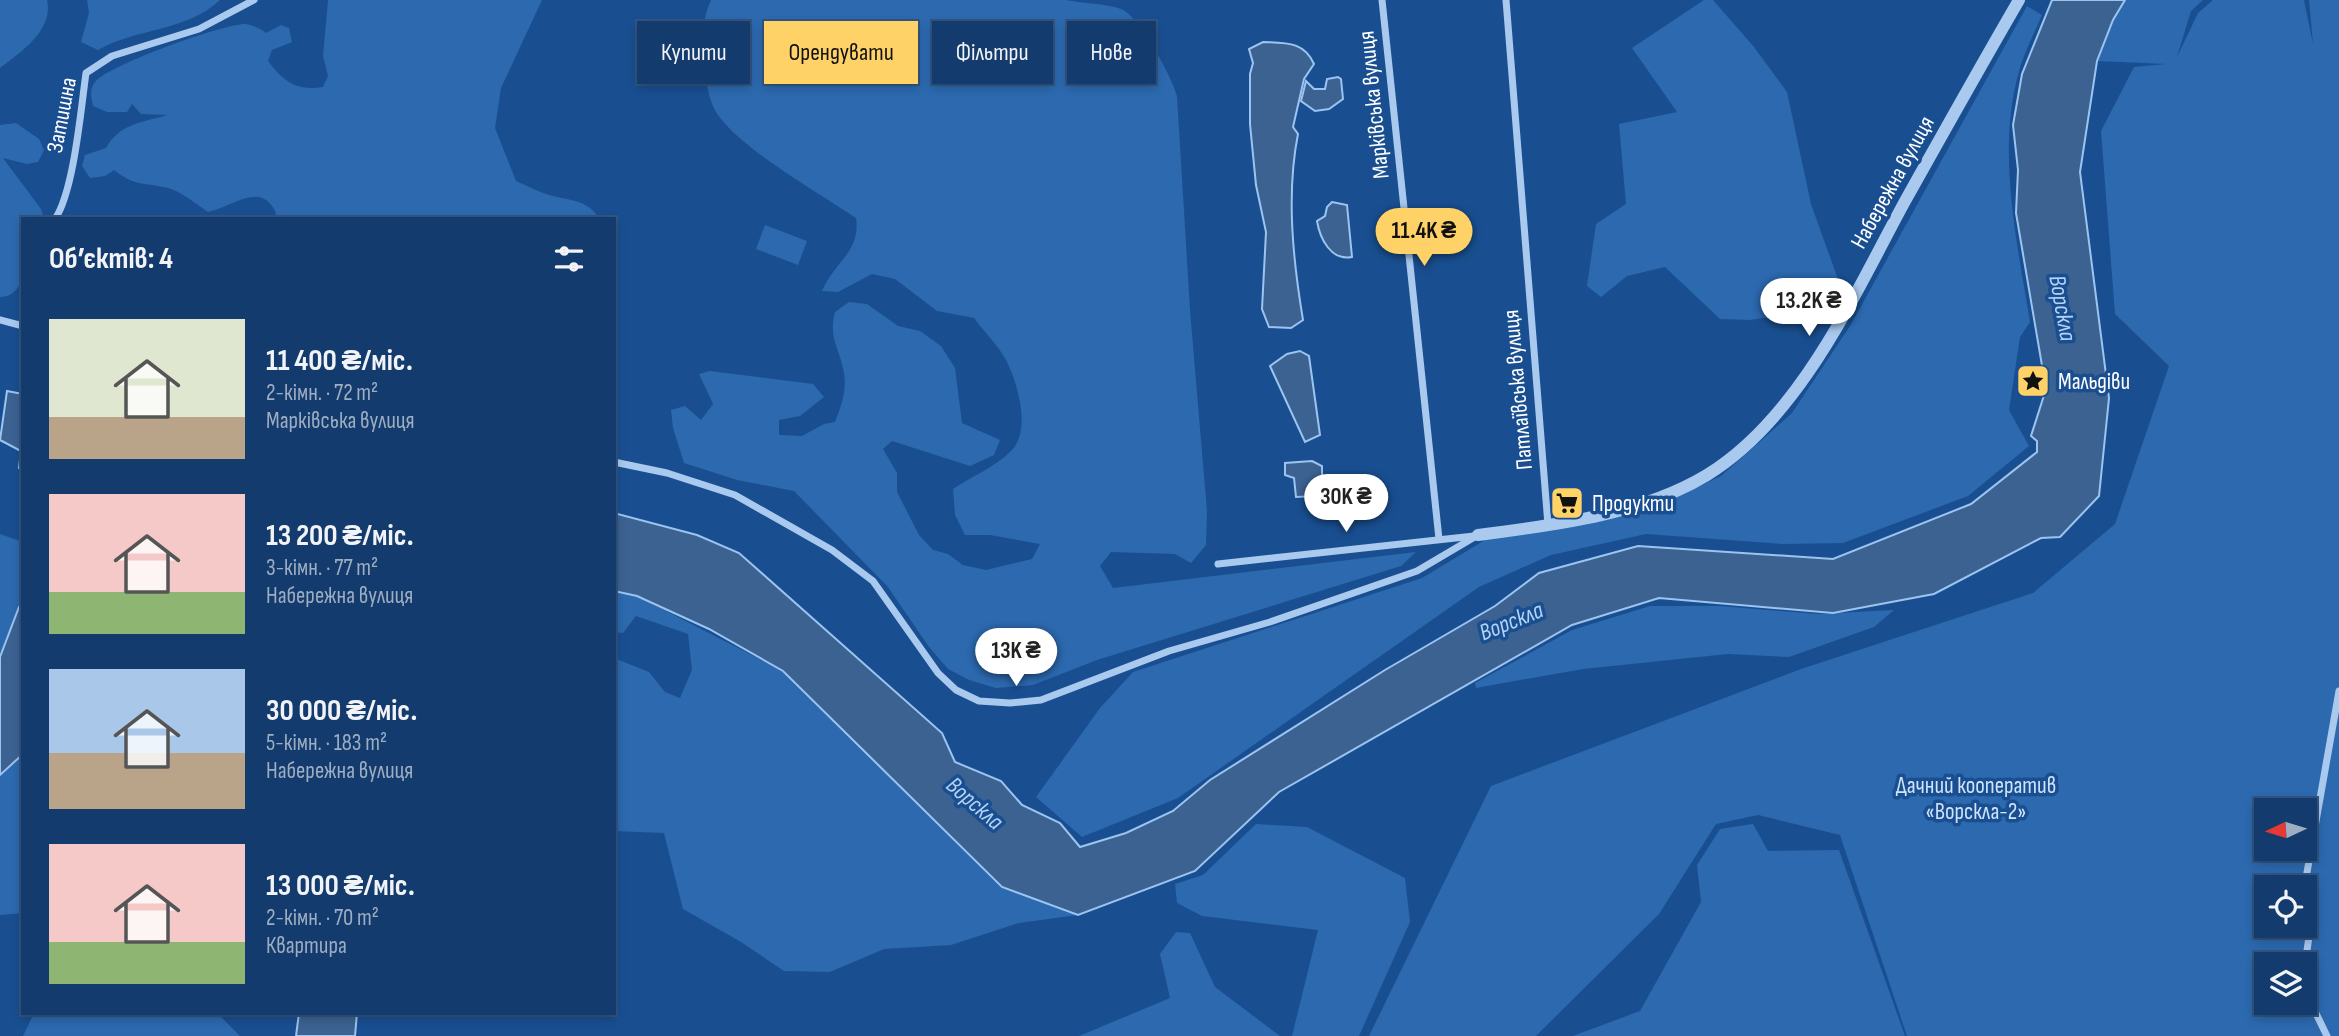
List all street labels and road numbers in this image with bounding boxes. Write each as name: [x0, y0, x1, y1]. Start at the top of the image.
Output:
street label: Марківська вулиця: [1352, 30, 1396, 180]
street label: Затишна: [41, 75, 83, 155]
street label: Набережна вулиця: [1845, 111, 1941, 254]
street label: Патлаївська вулиця: [1497, 309, 1539, 471]

